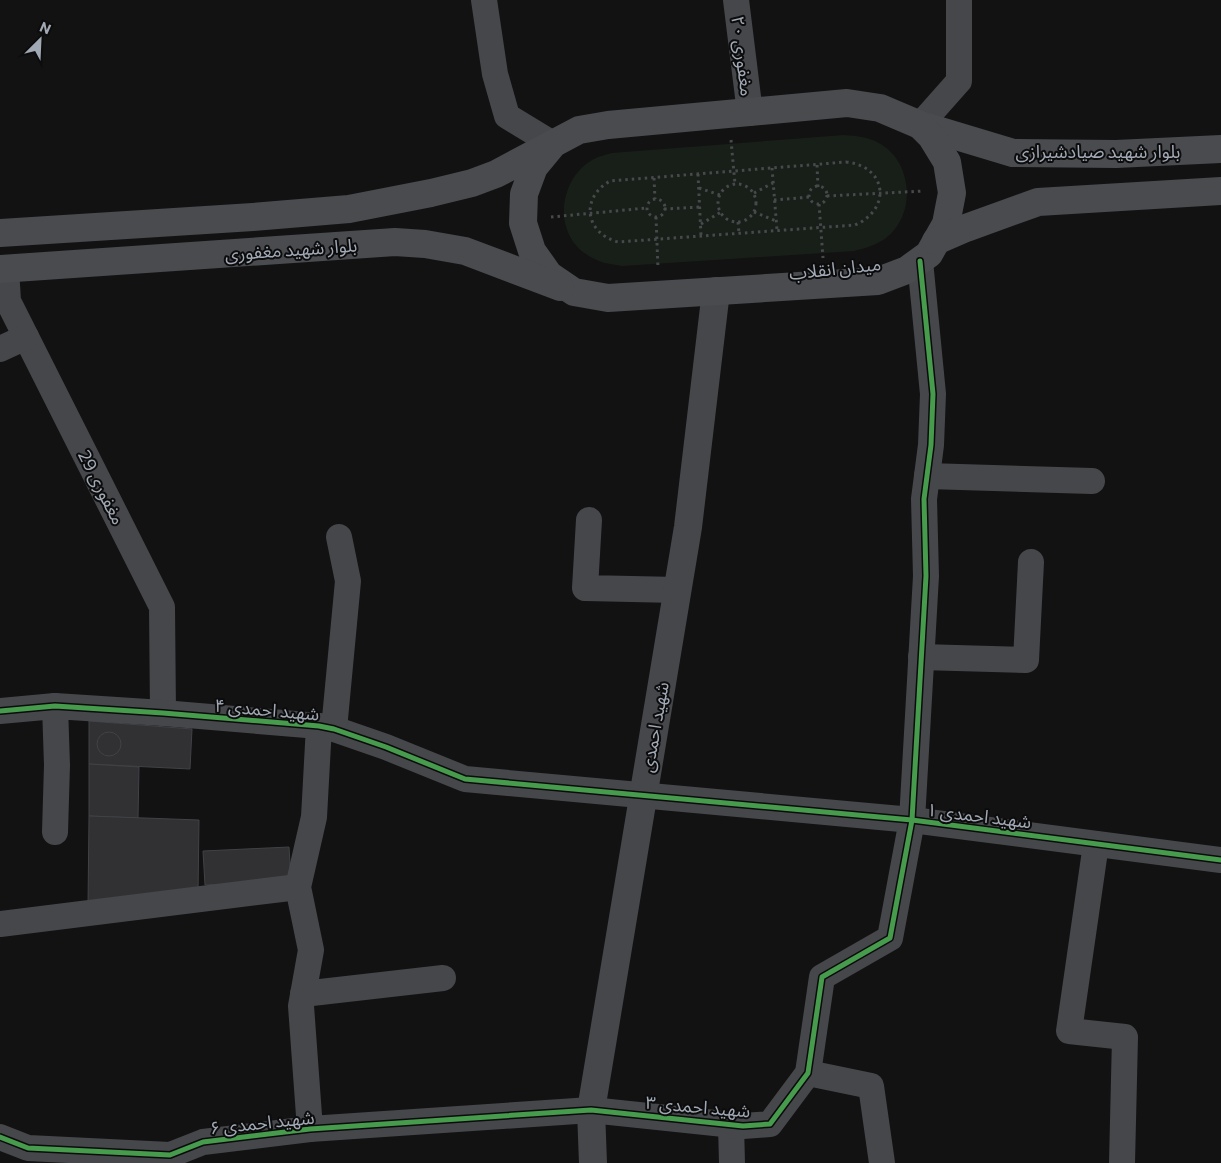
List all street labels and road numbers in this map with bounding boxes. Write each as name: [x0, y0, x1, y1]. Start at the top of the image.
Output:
street label: مغفوری ۲۰: [726, 15, 759, 97]
street label: بلوار شهید صیادشیرازی: [1016, 140, 1180, 163]
street label: بلوار شهید مغفوری: [224, 233, 358, 266]
street label: میدان انقلاب: [788, 252, 882, 285]
street label: مغفوری 29: [73, 446, 130, 528]
street label: شهید احمدی: [635, 680, 674, 774]
street label: شهید احمدی ۴: [214, 693, 320, 726]
street label: شهید احمدی ۱: [925, 798, 1033, 833]
street label: شهید احمدی ۳: [645, 1090, 751, 1123]
street label: شهید احمدی ۶: [209, 1106, 316, 1139]

